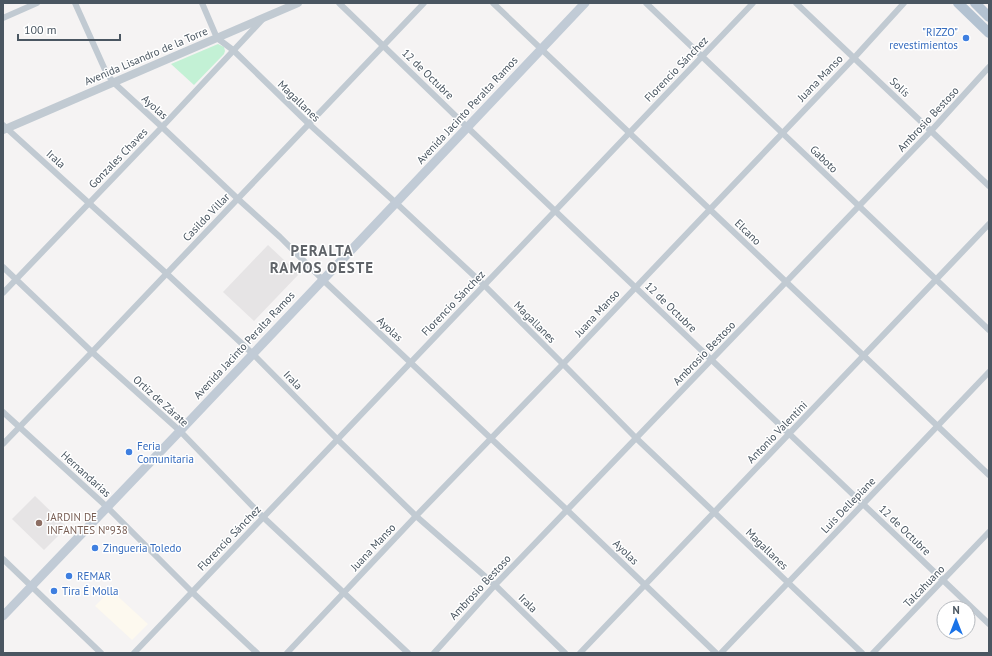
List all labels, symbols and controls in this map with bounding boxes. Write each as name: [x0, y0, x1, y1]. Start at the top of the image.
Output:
scale bar: [18, 16, 120, 42]
text: 100 m: [24, 22, 57, 37]
street label: Avenida Lisandro de la Torre: [82, 23, 210, 88]
place label: "RIZZO" revestimientos: [889, 25, 958, 52]
street label: Florencio Sánchez: [641, 33, 711, 105]
marker: "RIZZO" revestimientos: [961, 33, 971, 43]
street label: 12 de Octubre: [399, 46, 457, 103]
street label: Juana Manso: [794, 52, 846, 105]
street label: Avenida Jacinto Peralta Ramos: [413, 53, 521, 167]
street label: Solís: [887, 74, 913, 100]
street label: Magallanes: [275, 77, 323, 125]
street label: Ambrosio Bestoso: [894, 83, 962, 155]
street label: Ayolas: [139, 92, 171, 123]
street label: Gonzales Chaves: [86, 125, 151, 191]
street label: Gaboto: [807, 142, 841, 176]
street label: Irala: [43, 147, 69, 171]
street label: Casildo Villar: [180, 190, 233, 244]
street label: Elcano: [732, 216, 764, 248]
district label: PERALTA RAMOS OESTE: [270, 241, 374, 277]
street label: Florencio Sánchez: [418, 267, 488, 339]
street label: 12 de Octubre: [642, 279, 700, 336]
street label: Juana Manso: [571, 286, 623, 340]
street label: Avenida Jacinto Peralta Ramos: [190, 288, 298, 402]
street label: Magallanes: [511, 298, 559, 346]
street label: Ayolas: [374, 314, 406, 345]
street label: Ambrosio Bestoso: [670, 318, 738, 388]
street label: Irala: [281, 368, 305, 392]
street label: Ortiz de Zárate: [130, 372, 192, 430]
street label: Antonio Valentini: [744, 398, 810, 466]
place label: Feria Comunitaria: [137, 439, 194, 466]
marker: Feria Comunitaria: [124, 447, 134, 457]
street label: Hernandarias: [58, 448, 114, 500]
street label: Luis Dellepiane: [818, 474, 879, 536]
street label: Florencio Sánchez: [194, 502, 264, 574]
street label: 12 de Octubre: [876, 502, 934, 559]
place label: JARDIN DE INFANTES Nº938: [46, 510, 128, 537]
marker: JARDIN DE INFANTES Nº938: [34, 518, 44, 528]
street label: Juana Manso: [347, 520, 399, 574]
street label: Magallanes: [743, 525, 791, 573]
street label: Ayolas: [610, 536, 642, 568]
place label: Zingueria Toledo: [103, 541, 181, 555]
marker: Zingueria Toledo: [90, 543, 100, 553]
street label: Ambrosio Bestoso: [446, 551, 514, 623]
street label: Talcahuano: [900, 562, 948, 610]
place label: REMAR: [77, 569, 112, 583]
marker: REMAR: [64, 571, 74, 581]
place label: Tira É Molla: [62, 584, 119, 598]
marker: Tira É Molla: [49, 586, 59, 596]
street label: Irala: [516, 591, 540, 615]
north arrow: [936, 600, 976, 640]
text: N: [952, 603, 960, 617]

